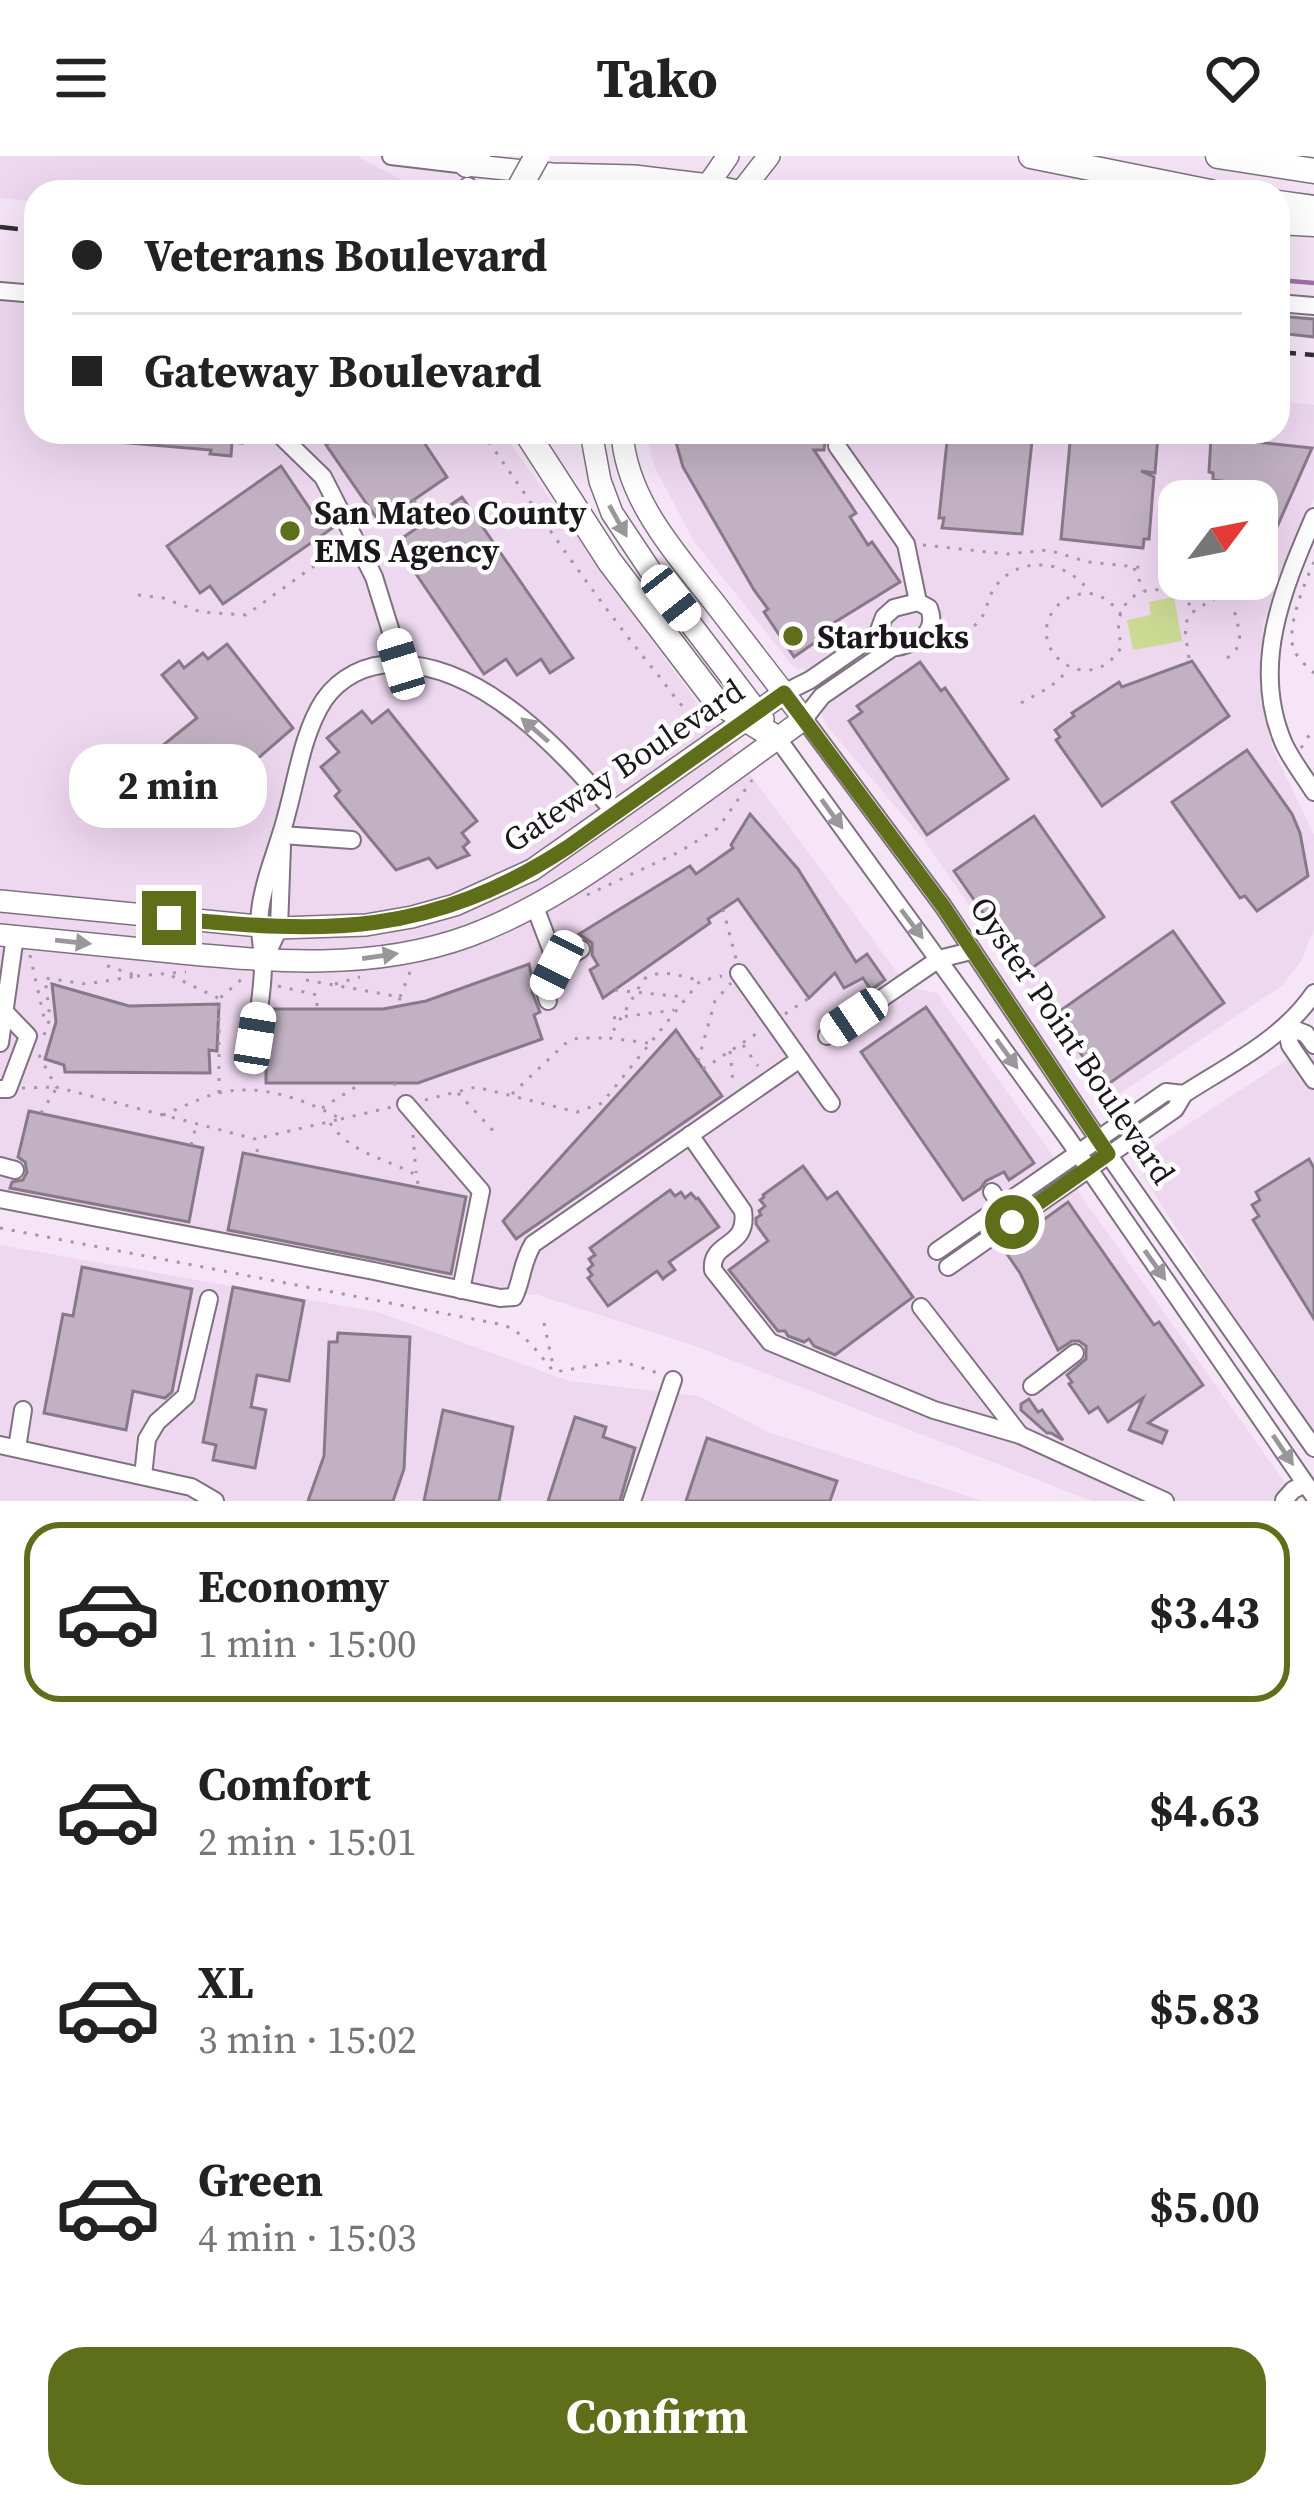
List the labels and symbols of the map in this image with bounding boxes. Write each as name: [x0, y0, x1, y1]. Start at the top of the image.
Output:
north arrow: [1158, 480, 1278, 600]
place label: San Mateo County EMS Agency: [314, 490, 587, 573]
one-way arrow: [607, 504, 628, 538]
marker: San Mateo County EMS Agency: [277, 518, 303, 544]
car: [635, 559, 707, 637]
place label: Starbucks: [817, 614, 969, 659]
marker: Starbucks: [780, 623, 806, 649]
car: [373, 624, 429, 704]
street label: Gateway Boulevard: [494, 668, 753, 863]
one-way arrow: [520, 717, 549, 744]
callout: 2 min: [70, 744, 268, 828]
one-way arrow: [819, 798, 843, 830]
street label: Oyster Point Boulevard: [960, 888, 1186, 1193]
route end: [142, 891, 196, 945]
one-way arrow: [900, 908, 924, 940]
car: [525, 925, 589, 1005]
one-way arrow: [55, 933, 92, 952]
one-way arrow: [362, 946, 399, 965]
car: [814, 982, 894, 1052]
car: [232, 1000, 278, 1076]
one-way arrow: [995, 1038, 1019, 1070]
route start: [985, 1195, 1039, 1249]
one-way arrow: [1143, 1249, 1166, 1281]
one-way arrow: [1271, 1434, 1293, 1467]

